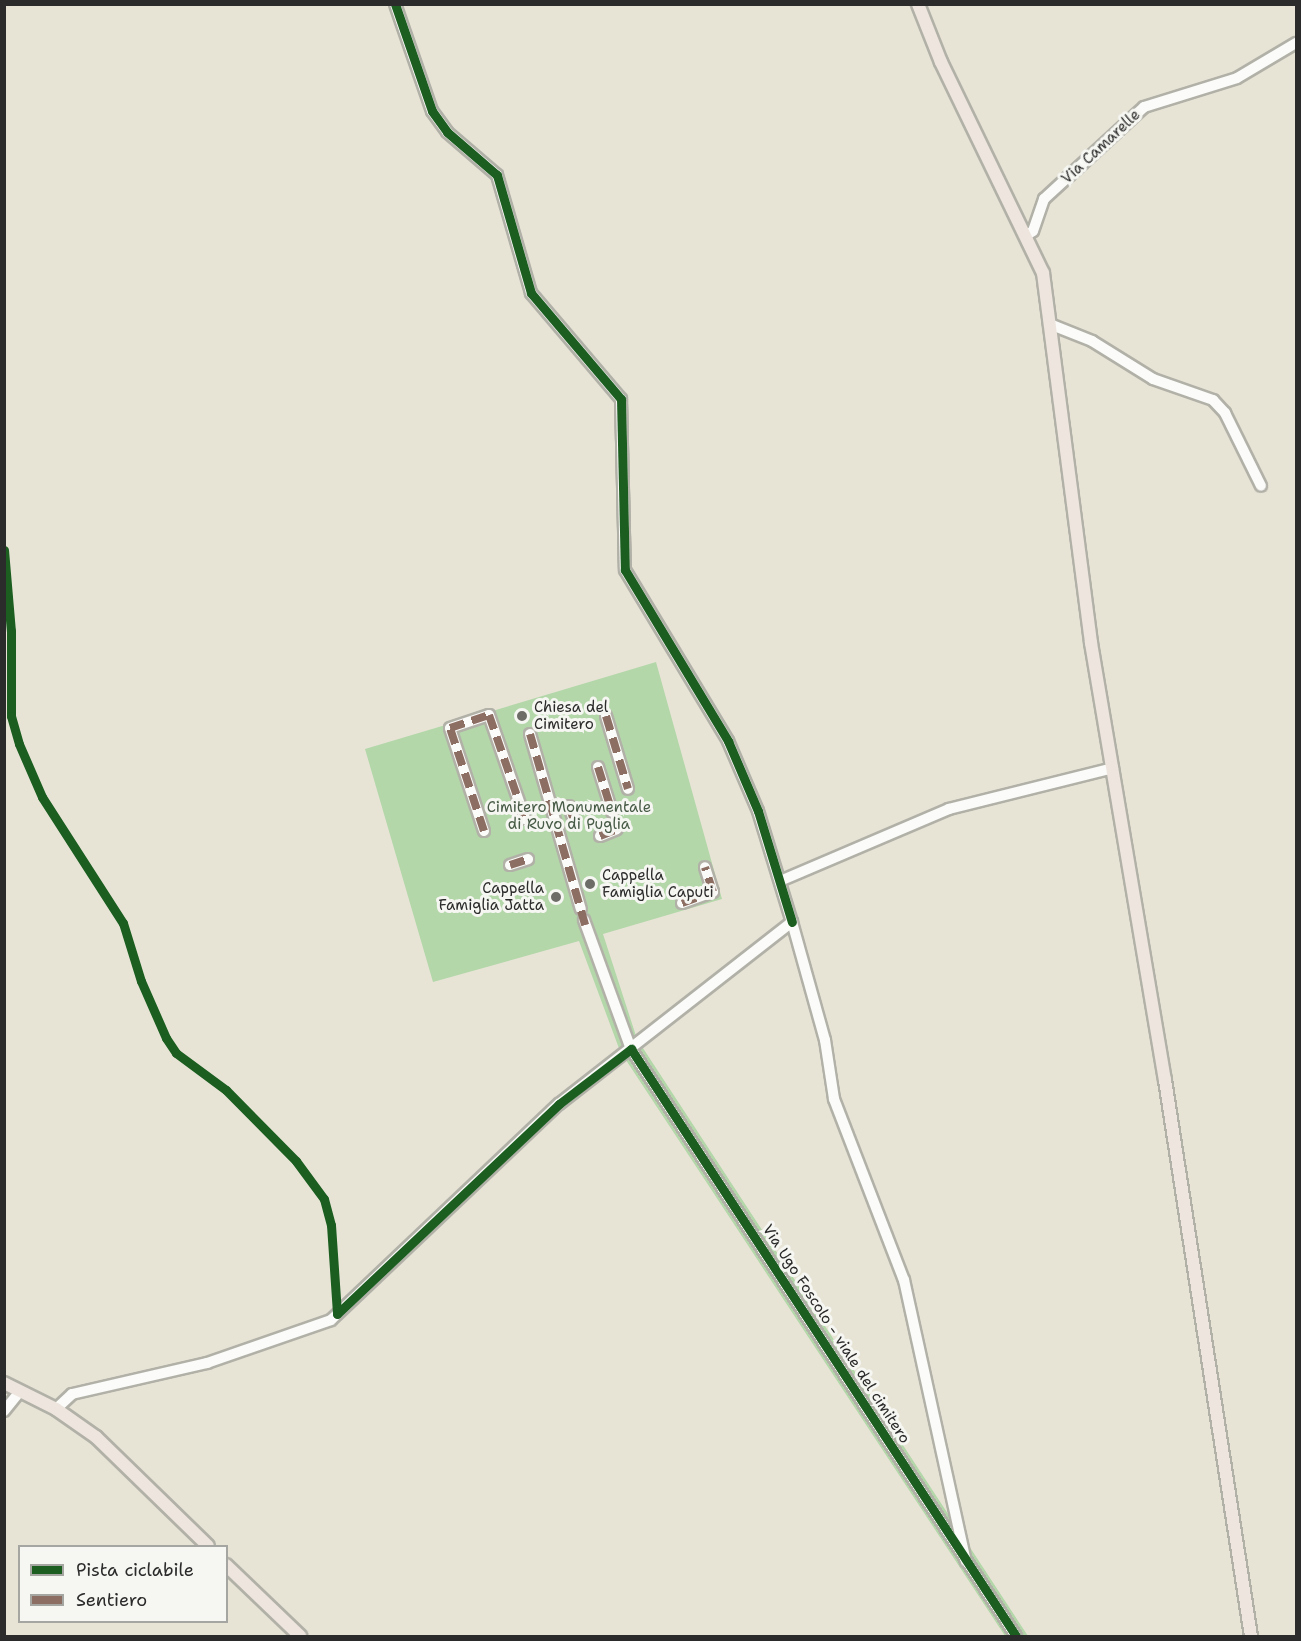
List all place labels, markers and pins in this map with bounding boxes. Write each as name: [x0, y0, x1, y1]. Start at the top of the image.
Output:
place label: Chiesa del Cimitero: [534, 698, 608, 733]
marker: Chiesa del Cimitero: [515, 709, 529, 723]
place label: Cappella Famiglia Caputi: [602, 866, 714, 901]
marker: Cappella Famiglia Caputi: [583, 877, 597, 891]
place label: Cappella Famiglia Jatta: [438, 879, 544, 914]
marker: Cappella Famiglia Jatta: [549, 890, 563, 904]

